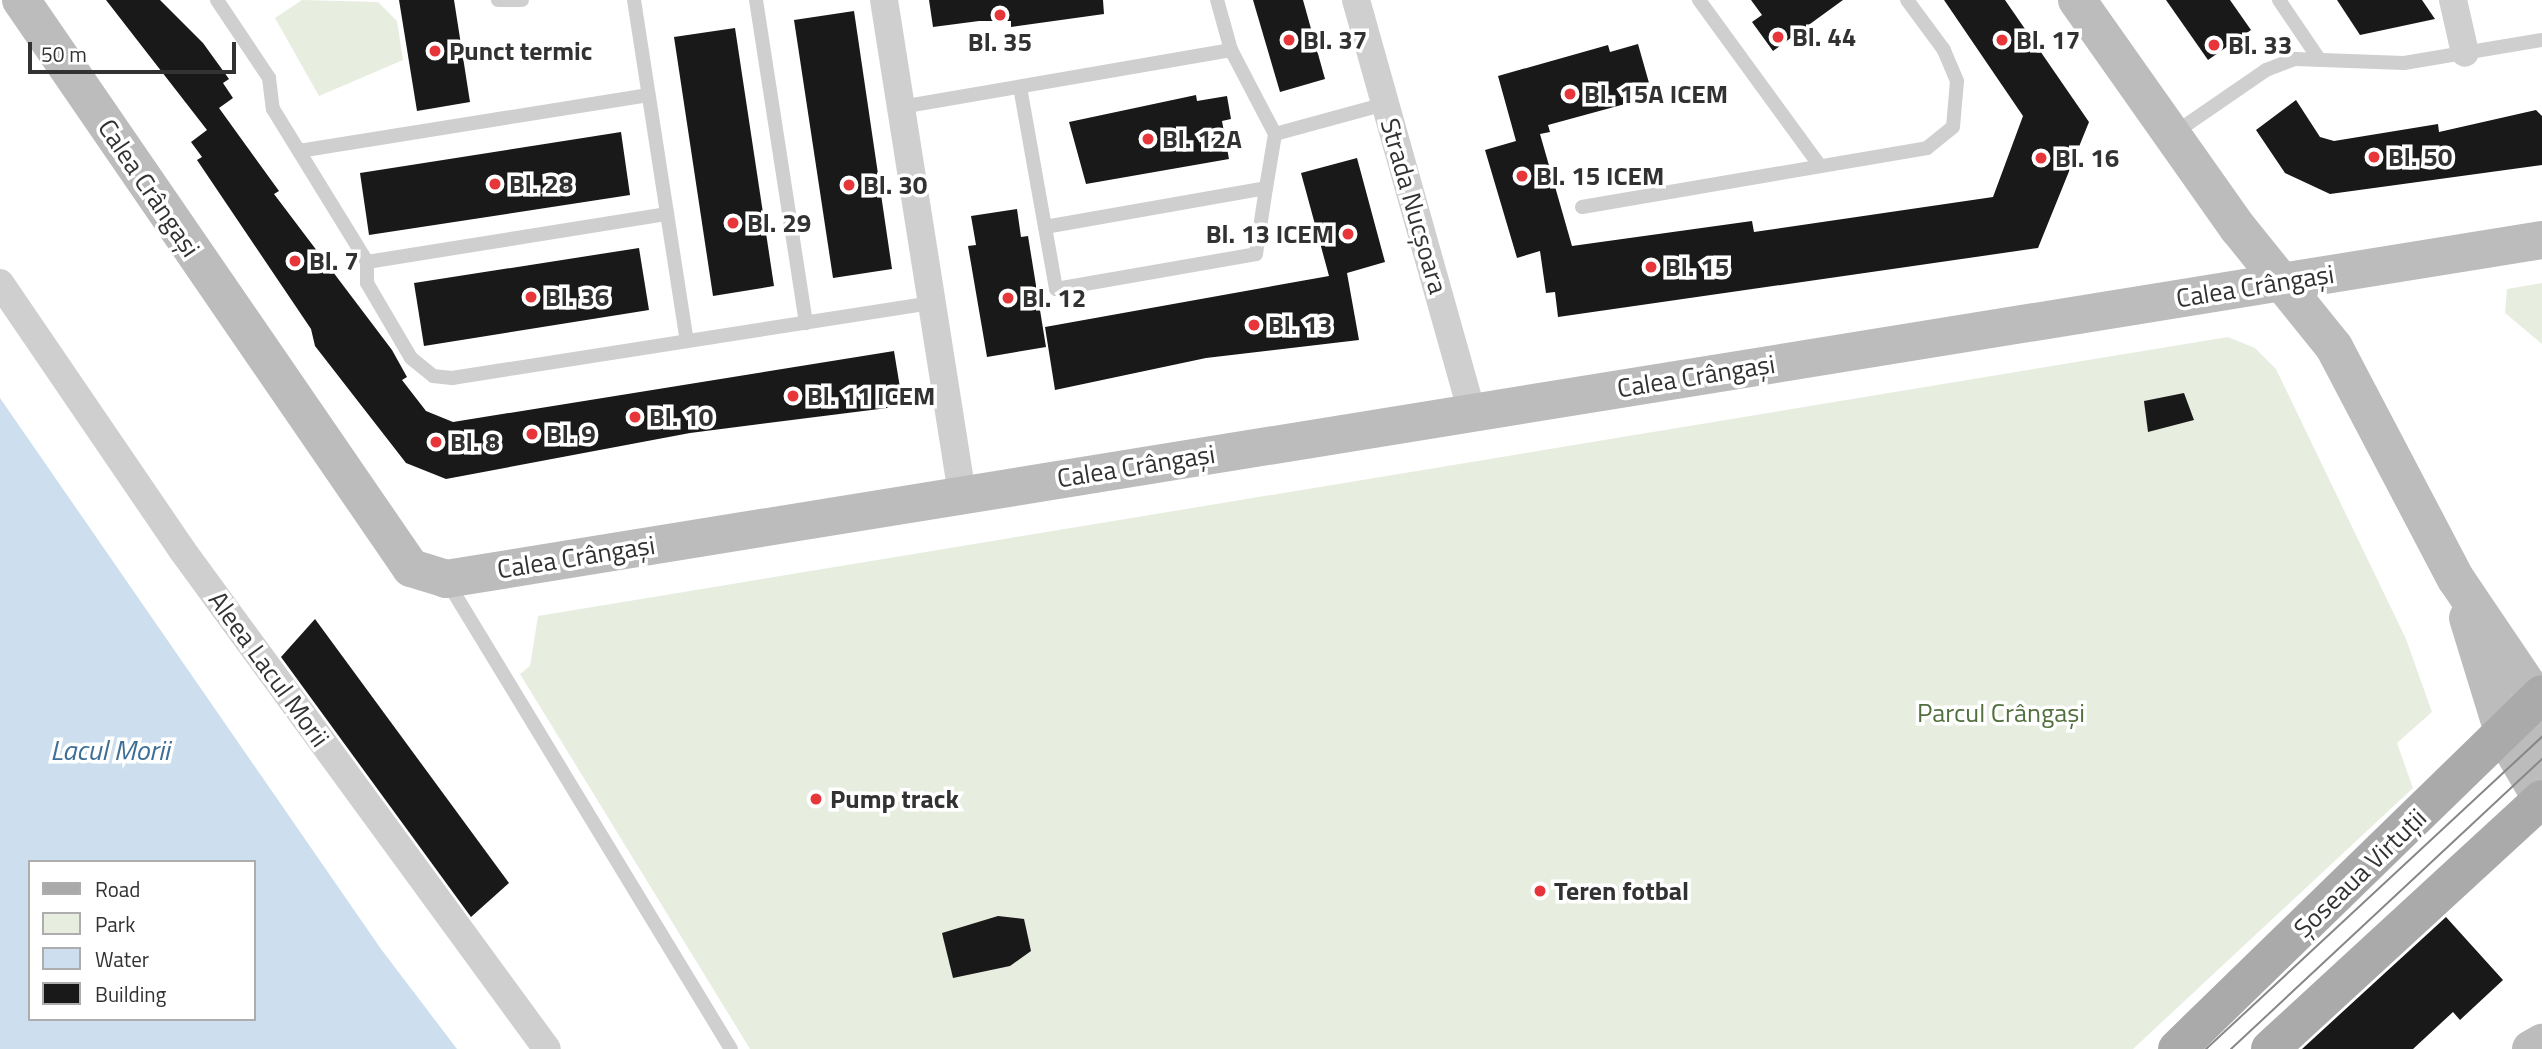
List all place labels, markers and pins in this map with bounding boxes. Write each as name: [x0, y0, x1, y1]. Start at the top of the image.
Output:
marker: Bl. 35: [992, 7, 1008, 23]
place label: Bl. 44: [1792, 21, 1856, 53]
place label: Bl. 37: [1303, 24, 1367, 56]
place label: Bl. 17: [2016, 24, 2080, 56]
place label: Bl. 35: [968, 26, 1032, 58]
marker: Bl. 44: [1770, 29, 1786, 45]
place label: Bl. 33: [2228, 29, 2292, 61]
marker: Bl. 37: [1281, 32, 1297, 48]
marker: Bl. 17: [1994, 32, 2010, 48]
place label: Punct termic: [449, 35, 592, 67]
marker: Bl. 33: [2206, 37, 2222, 53]
marker: Punct termic: [427, 43, 443, 59]
place label: Bl. 15A ICEM: [1584, 78, 1728, 110]
marker: Bl. 15A ICEM: [1562, 86, 1578, 102]
place label: Bl. 12A: [1162, 123, 1242, 155]
marker: Bl. 12A: [1140, 131, 1156, 147]
place label: Bl. 50: [2388, 141, 2452, 173]
place label: Bl. 16: [2055, 142, 2119, 174]
marker: Bl. 50: [2366, 149, 2382, 165]
marker: Bl. 16: [2033, 150, 2049, 166]
place label: Bl. 15 ICEM: [1536, 160, 1664, 192]
place label: Bl. 28: [509, 168, 573, 200]
marker: Bl. 15 ICEM: [1514, 168, 1530, 184]
place label: Bl. 30: [863, 169, 927, 201]
marker: Bl. 28: [487, 176, 503, 192]
marker: Bl. 30: [841, 177, 857, 193]
place label: Bl. 29: [747, 207, 811, 239]
marker: Bl. 29: [725, 215, 741, 231]
place label: Bl. 13 ICEM: [1206, 218, 1334, 250]
marker: Bl. 13 ICEM: [1340, 226, 1356, 242]
place label: Bl. 7: [309, 245, 359, 277]
place label: Bl. 15: [1665, 251, 1729, 283]
marker: Bl. 7: [287, 253, 303, 269]
marker: Bl. 15: [1643, 259, 1659, 275]
place label: Bl. 36: [545, 281, 609, 313]
place label: Bl. 12: [1022, 282, 1086, 314]
marker: Bl. 36: [523, 289, 539, 305]
marker: Bl. 12: [1000, 290, 1016, 306]
place label: Bl. 13: [1268, 309, 1332, 341]
marker: Bl. 13: [1246, 317, 1262, 333]
place label: Bl. 11 ICEM: [807, 380, 935, 412]
marker: Bl. 11 ICEM: [785, 388, 801, 404]
place label: Bl. 10: [649, 401, 713, 433]
marker: Bl. 10: [627, 409, 643, 425]
place label: Bl. 9: [546, 418, 596, 450]
place label: Bl. 8: [450, 426, 500, 458]
marker: Bl. 9: [524, 426, 540, 442]
marker: Bl. 8: [428, 434, 444, 450]
place label: Pump track: [830, 783, 959, 815]
marker: Pump track: [808, 791, 824, 807]
place label: Teren fotbal: [1554, 875, 1689, 907]
marker: Teren fotbal: [1532, 883, 1548, 899]

